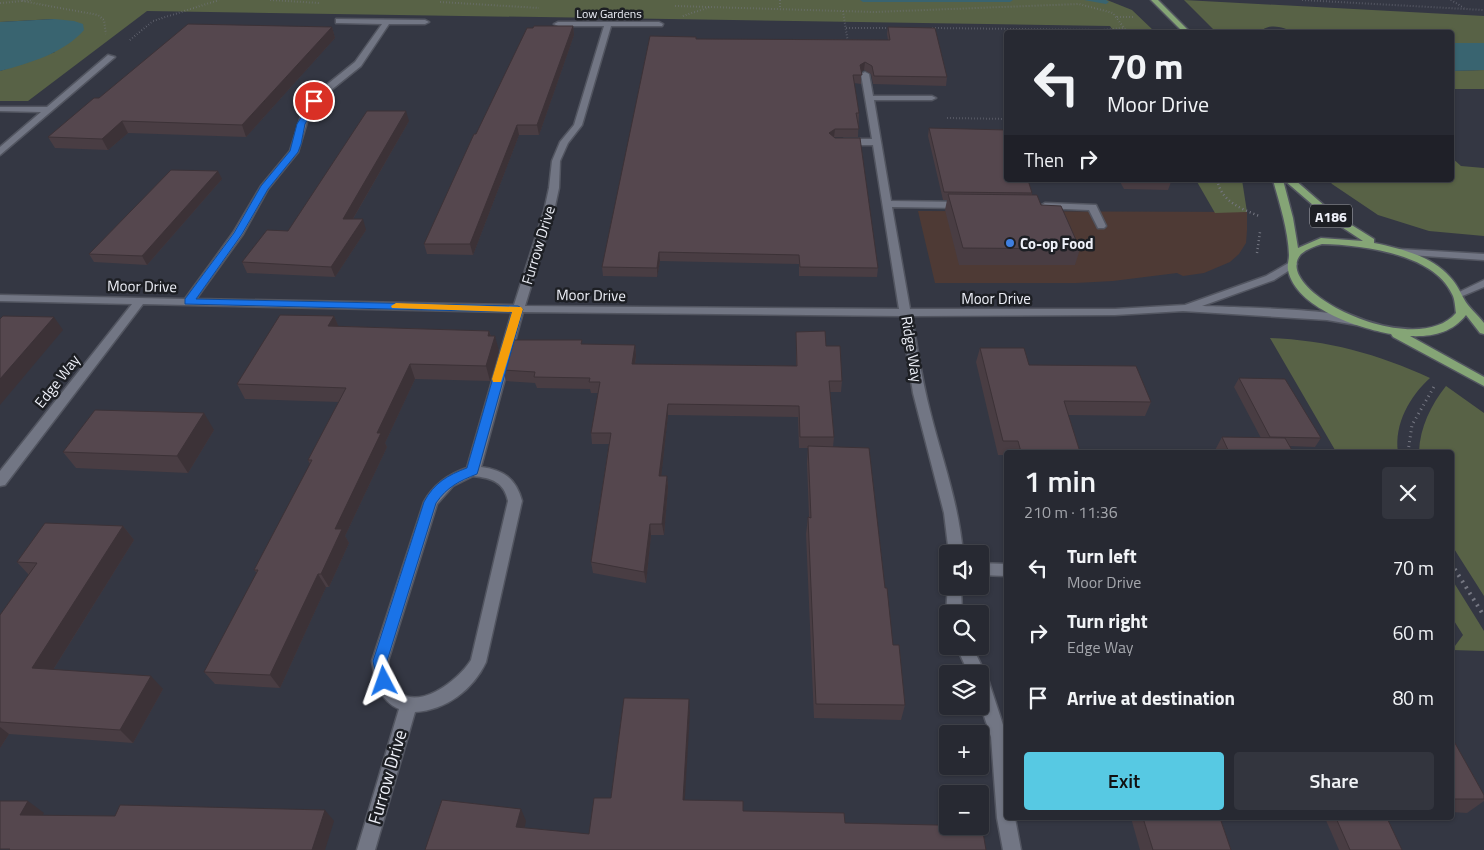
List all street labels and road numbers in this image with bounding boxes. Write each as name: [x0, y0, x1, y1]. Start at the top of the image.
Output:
street label: Low Gardens: [576, 4, 642, 23]
street label: Furrow Drive: [515, 203, 561, 287]
road number: A186: [1310, 205, 1352, 228]
street label: Moor Drive: [107, 274, 177, 298]
street label: Moor Drive: [556, 283, 626, 307]
street label: Moor Drive: [961, 287, 1031, 310]
street label: Ridge Way: [895, 314, 929, 384]
street label: Edge Way: [29, 349, 85, 413]
street label: Furrow Drive: [361, 726, 413, 828]

